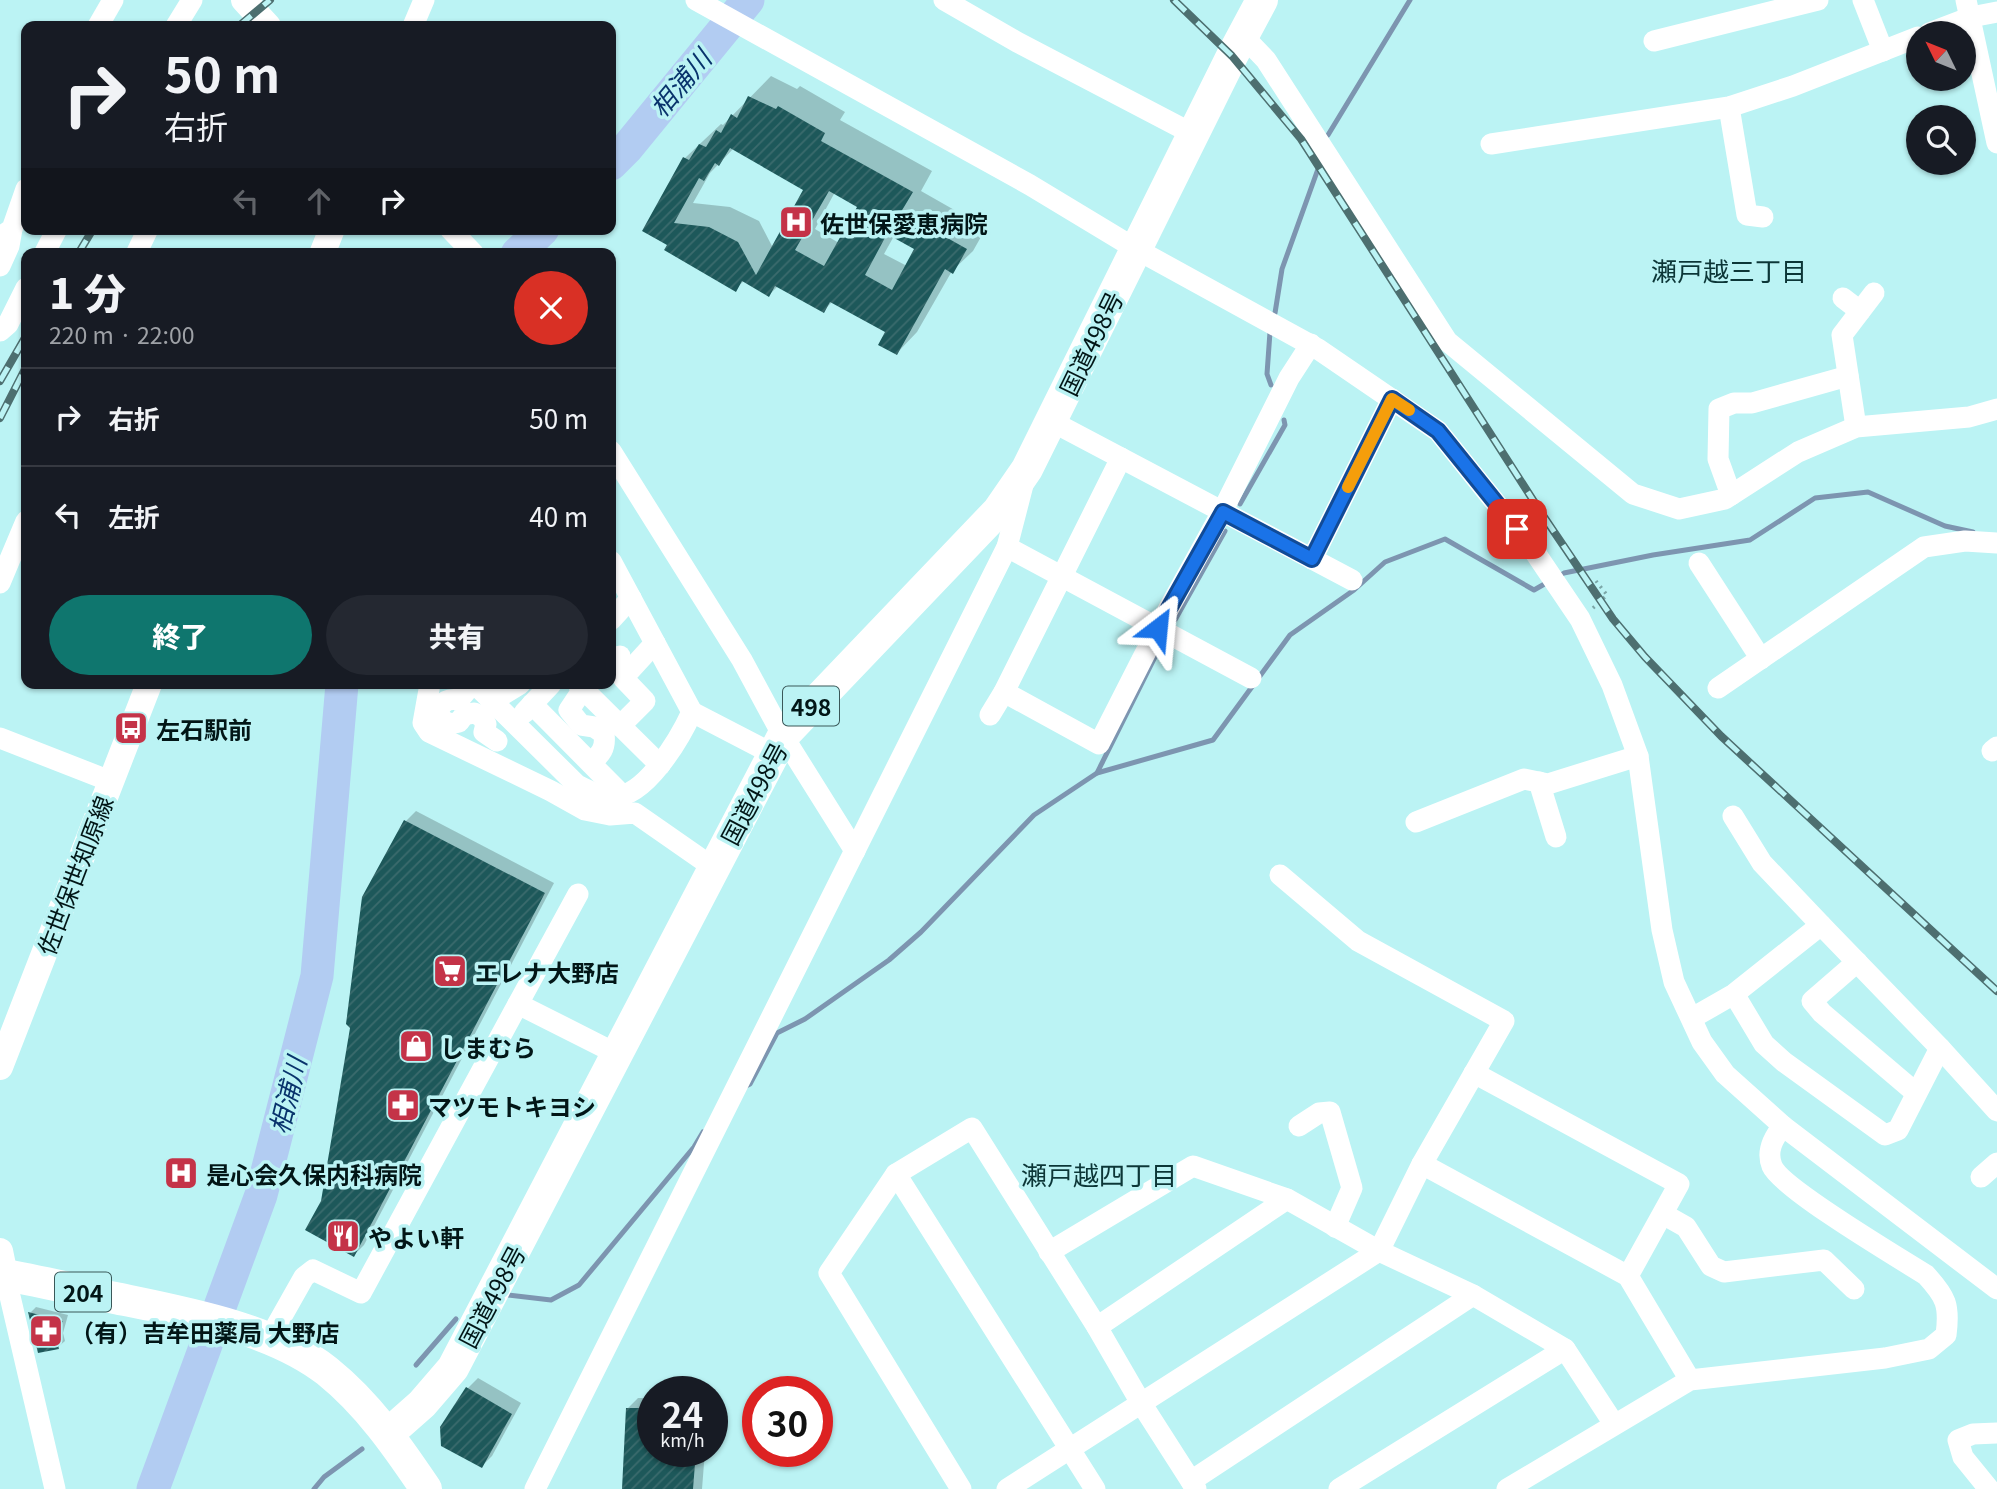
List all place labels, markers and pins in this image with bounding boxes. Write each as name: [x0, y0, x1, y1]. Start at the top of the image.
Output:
hospital icon: 佐世保愛恵病院: [777, 203, 815, 241]
place label: 佐世保愛恵病院: [820, 205, 988, 240]
pin: [1487, 499, 1547, 559]
bus stop icon: 左石駅前: [112, 709, 150, 747]
place label: 左石駅前: [156, 711, 252, 746]
supermarket icon: エレナ大野店: [431, 952, 469, 990]
place label: エレナ大野店: [475, 954, 619, 989]
shop icon: しまむら: [397, 1027, 435, 1065]
place label: しまむら: [440, 1029, 536, 1064]
pharmacy icon: マツモトキヨシ: [384, 1086, 422, 1124]
place label: マツモトキヨシ: [428, 1088, 596, 1123]
hospital icon: 是心会久保内科病院: [162, 1154, 200, 1192]
place label: 是心会久保内科病院: [206, 1156, 422, 1191]
restaurant icon: やよい軒: [324, 1217, 362, 1255]
place label: やよい軒: [368, 1219, 464, 1254]
pharmacy icon: （有）吉牟田薬局 大野店: [27, 1312, 65, 1350]
place label: （有）吉牟田薬局 大野店: [70, 1314, 339, 1349]

